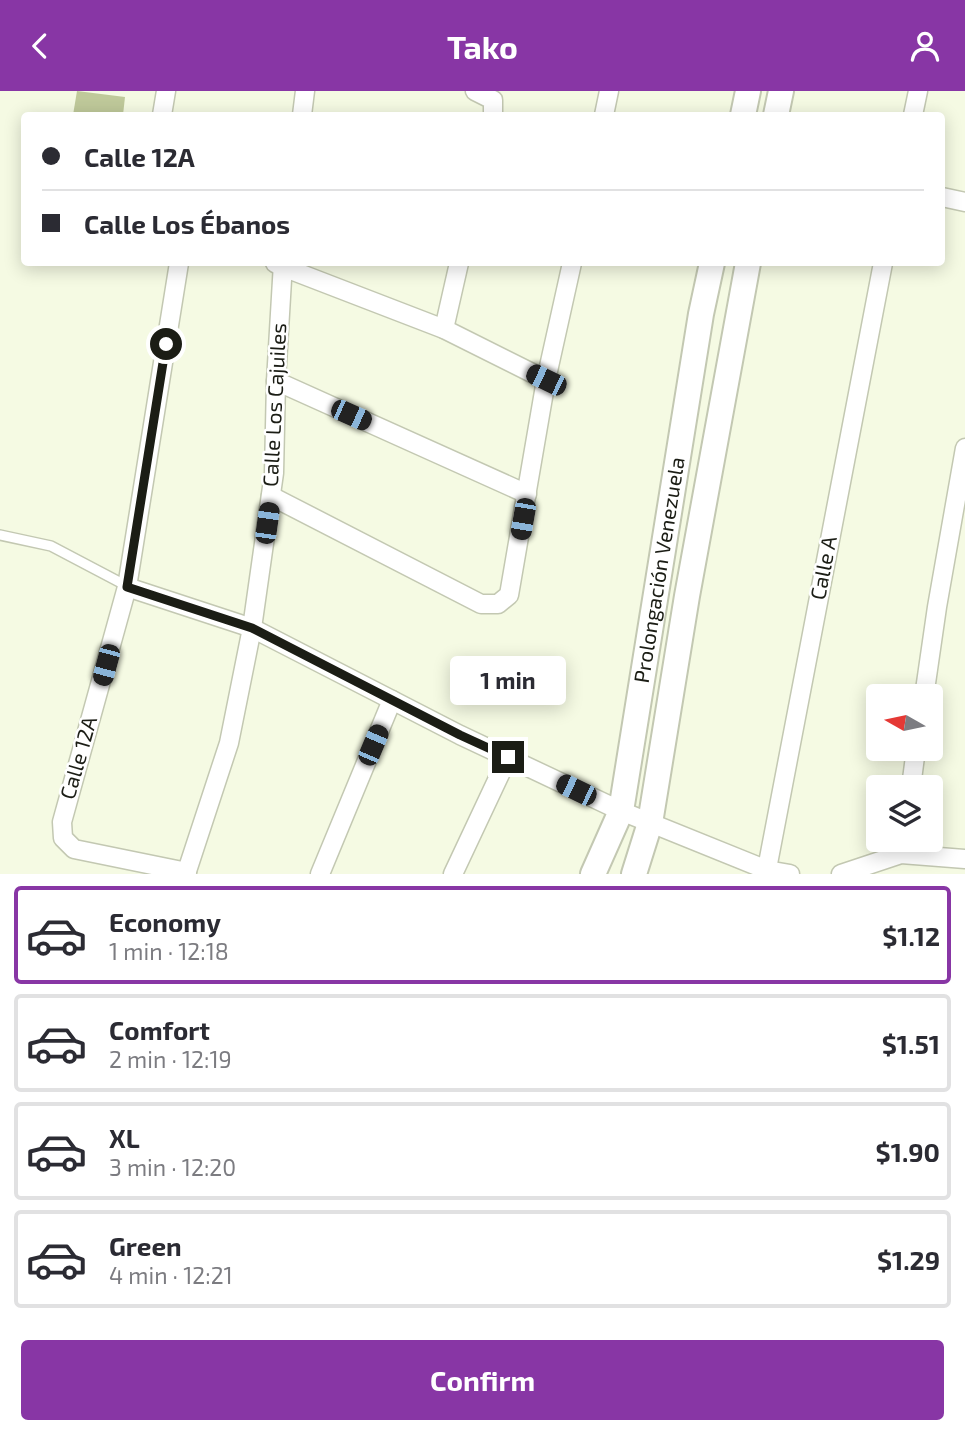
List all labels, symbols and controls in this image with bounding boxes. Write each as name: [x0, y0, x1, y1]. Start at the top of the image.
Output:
icon: back: [21, 27, 59, 65]
text: Tako: [447, 27, 518, 65]
icon: person: [906, 27, 944, 65]
text: Calle 12A: [84, 141, 195, 172]
text: Calle Los Ébanos: [84, 208, 290, 239]
street label: Calle Los Cajuiles: [257, 322, 291, 488]
route start: [150, 328, 182, 360]
car: [523, 361, 570, 399]
car: [328, 397, 375, 433]
street label: Prolongación Venezuela: [628, 455, 689, 685]
car: [510, 496, 537, 542]
car: [254, 501, 281, 545]
street label: Calle A: [804, 534, 841, 602]
car: [91, 642, 122, 688]
callout: 1 min: [450, 655, 566, 705]
text: 1 min: [480, 666, 536, 694]
north arrow: [866, 684, 943, 761]
map controls: [866, 684, 943, 852]
street label: Calle 12A: [54, 713, 101, 802]
car: [356, 722, 391, 768]
route end: [492, 741, 524, 773]
car: [553, 771, 600, 809]
button: layers: [866, 775, 943, 852]
icon: car: [25, 904, 88, 967]
text: Economy: [109, 906, 221, 937]
text: $1.12: [882, 920, 940, 951]
text: 1 min · 12:18: [109, 937, 229, 965]
icon: car: [25, 1012, 88, 1075]
text: Comfort: [109, 1014, 210, 1045]
text: $1.51: [882, 1028, 940, 1059]
text: 2 min · 12:19: [109, 1045, 232, 1073]
icon: car: [25, 1120, 88, 1183]
text: XL: [109, 1122, 140, 1153]
text: $1.90: [876, 1136, 940, 1167]
text: 3 min · 12:20: [109, 1153, 236, 1181]
icon: car: [25, 1228, 88, 1291]
text: Green: [109, 1230, 182, 1261]
text: $1.29: [877, 1244, 940, 1275]
text: 4 min · 12:21: [109, 1261, 233, 1289]
button: Confirm: [21, 1340, 944, 1420]

